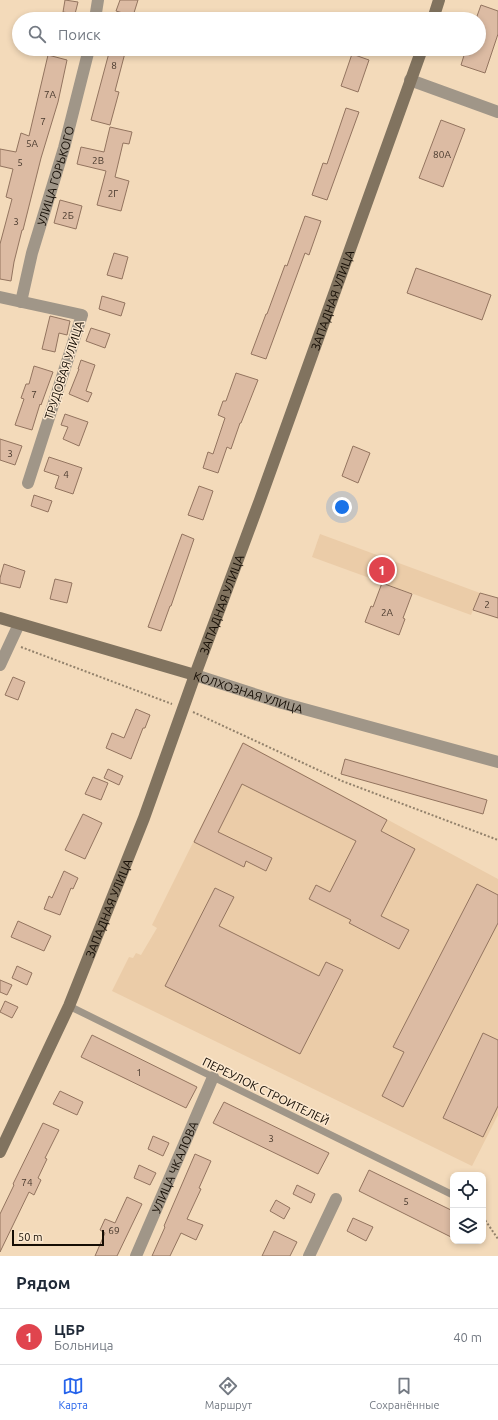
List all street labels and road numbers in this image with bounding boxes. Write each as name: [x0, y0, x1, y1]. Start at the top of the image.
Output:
street label: УЛИЦА ГОРЬКОГО: [34, 124, 76, 227]
street label: ЗАПАДНАЯ УЛИЦА: [308, 248, 356, 352]
street label: ТРУДОВАЯ УЛИЦА: [42, 319, 86, 421]
street label: ЗАПАДНАЯ УЛИЦА: [197, 553, 246, 656]
street label: КОЛХОЗНАЯ УЛИЦА: [192, 669, 305, 715]
street label: ЗАПАДНАЯ УЛИЦА: [83, 856, 134, 959]
street label: ПЕРЕУЛОК СТРОИТЕЛЕЙ: [201, 1055, 331, 1127]
street label: УЛИЦА ЧКАЛОВА: [149, 1119, 200, 1215]

